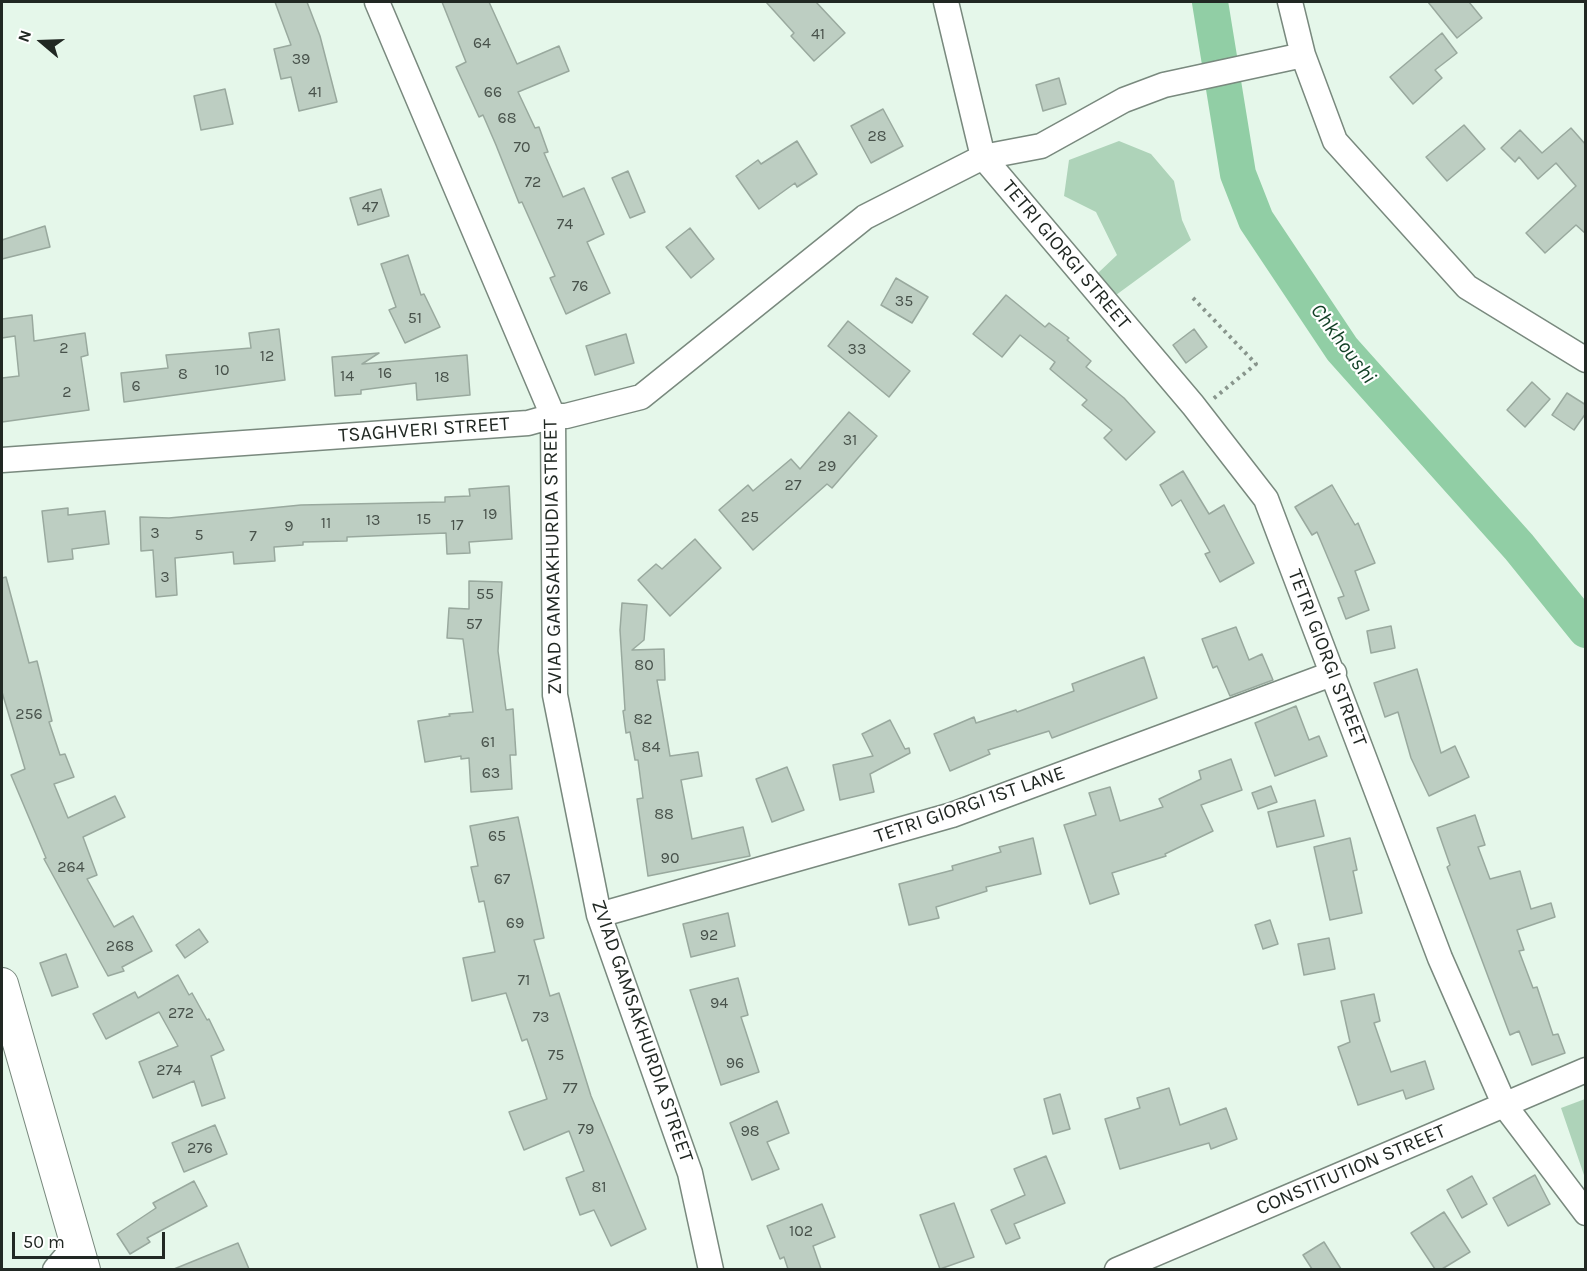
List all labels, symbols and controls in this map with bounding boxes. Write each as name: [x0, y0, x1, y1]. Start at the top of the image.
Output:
north arrow: [12, 12, 72, 72]
house number: 41: [811, 24, 825, 44]
text: N: [14, 27, 35, 45]
house number: 64: [473, 33, 491, 53]
house number: 39: [292, 49, 310, 69]
house number: 41: [308, 82, 322, 102]
house number: 66: [484, 82, 502, 102]
house number: 68: [498, 108, 516, 128]
house number: 28: [867, 126, 887, 146]
house number: 70: [513, 137, 531, 157]
house number: 72: [525, 172, 541, 192]
street label: TETRI GIORGI STREET: [997, 175, 1135, 335]
house number: 47: [362, 197, 378, 217]
house number: 74: [557, 214, 573, 234]
house number: 76: [572, 276, 588, 296]
house number: 35: [895, 291, 913, 311]
water label: Chkhoushi: [1305, 299, 1381, 389]
house number: 51: [408, 308, 422, 328]
house number: 2: [59, 338, 69, 358]
house number: 33: [848, 339, 866, 359]
house number: 12: [260, 346, 274, 366]
house number: 10: [215, 360, 229, 380]
house number: 16: [378, 363, 392, 383]
house number: 8: [178, 364, 188, 384]
house number: 14: [340, 366, 354, 386]
house number: 18: [434, 367, 450, 387]
house number: 6: [131, 376, 141, 396]
house number: 2: [62, 382, 72, 402]
street label: TSAGHVERI STREET: [337, 412, 511, 448]
street label: ZVIAD GAMSAKHURDIA STREET: [539, 419, 567, 695]
house number: 31: [843, 430, 857, 450]
house number: 29: [818, 456, 836, 476]
house number: 27: [785, 475, 801, 495]
house number: 19: [483, 504, 497, 524]
house number: 25: [741, 507, 759, 527]
house number: 15: [417, 509, 431, 529]
house number: 13: [366, 510, 380, 530]
house number: 11: [321, 513, 331, 533]
house number: 17: [451, 515, 463, 535]
house number: 9: [284, 516, 294, 536]
house number: 3: [150, 523, 160, 543]
house number: 5: [194, 525, 204, 545]
house number: 7: [249, 526, 257, 546]
street label: TETRI GIORGI STREET: [1282, 566, 1372, 750]
house number: 3: [160, 567, 170, 587]
house number: 55: [476, 584, 494, 604]
house number: 57: [466, 614, 482, 634]
house number: 80: [634, 655, 654, 675]
house number: 256: [15, 704, 43, 724]
house number: 82: [633, 709, 653, 729]
house number: 61: [481, 732, 495, 752]
house number: 84: [642, 737, 660, 757]
street label: TETRI GIORGI 1ST LANE: [872, 761, 1068, 849]
house number: 63: [482, 763, 500, 783]
house number: 88: [654, 804, 674, 824]
house number: 65: [488, 826, 506, 846]
house number: 90: [661, 848, 679, 868]
house number: 264: [57, 857, 85, 877]
house number: 67: [494, 869, 510, 889]
street label: ZVIAD GAMSAKHURDIA STREET: [586, 897, 698, 1165]
house number: 69: [506, 913, 524, 933]
house number: 92: [700, 925, 718, 945]
house number: 268: [106, 936, 134, 956]
house number: 71: [518, 970, 530, 990]
house number: 94: [710, 993, 728, 1013]
house number: 272: [168, 1003, 194, 1023]
house number: 73: [533, 1007, 549, 1027]
house number: 75: [548, 1045, 564, 1065]
house number: 96: [726, 1053, 744, 1073]
house number: 274: [156, 1060, 182, 1080]
house number: 77: [562, 1078, 578, 1098]
house number: 79: [578, 1119, 594, 1139]
street label: CONSTITUTION STREET: [1253, 1119, 1449, 1221]
house number: 98: [740, 1121, 760, 1141]
house number: 276: [187, 1138, 213, 1158]
house number: 81: [591, 1177, 607, 1197]
scale bar: [15, 1220, 168, 1258]
house number: 102: [789, 1221, 813, 1241]
text: 50 m: [23, 1231, 65, 1253]

